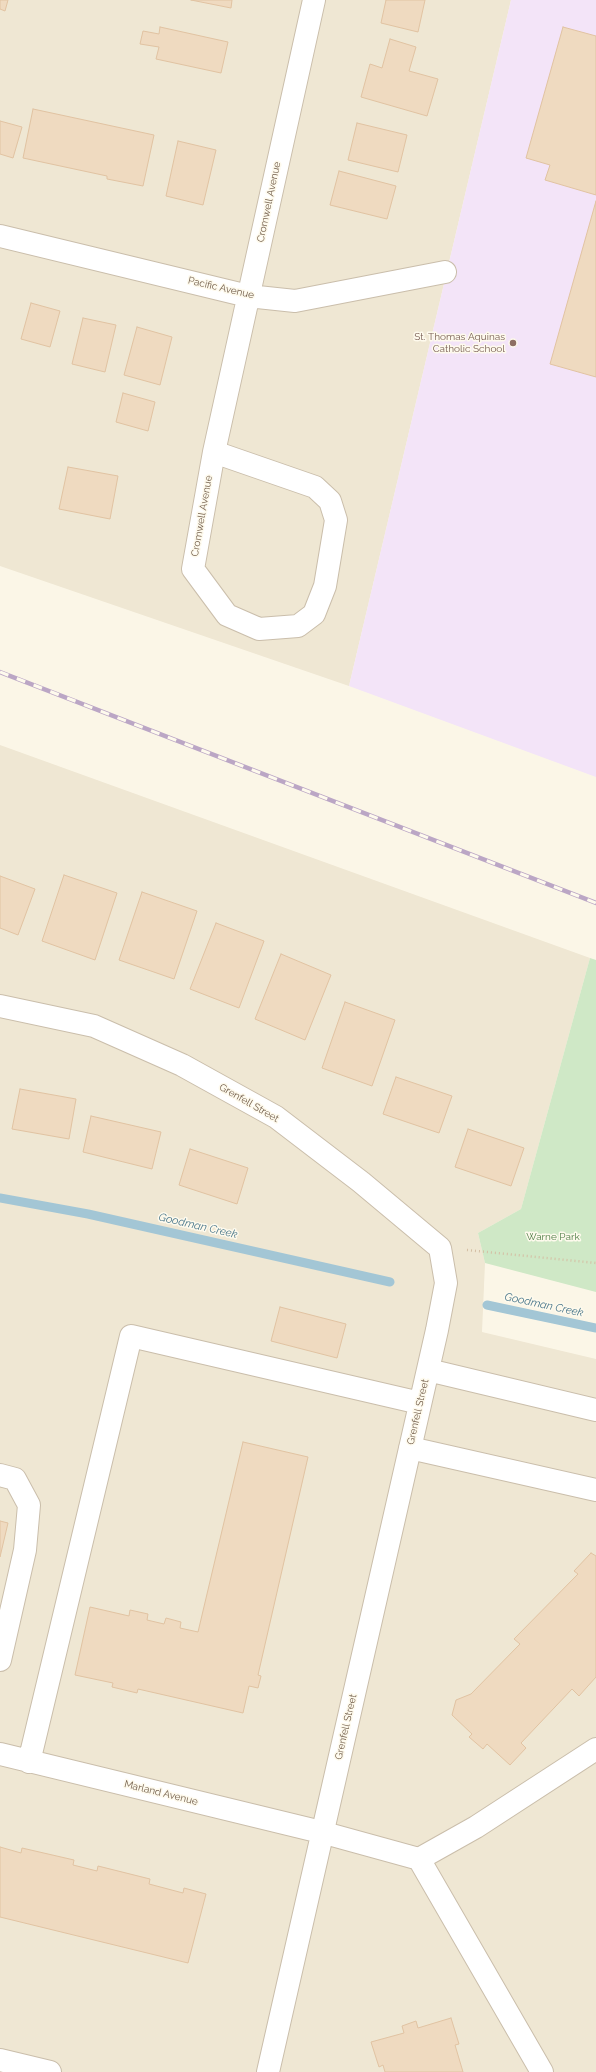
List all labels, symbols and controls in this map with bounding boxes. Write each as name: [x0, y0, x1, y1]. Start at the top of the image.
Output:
street label: Cromwell Avenue: [255, 161, 283, 243]
street label: Pacific Avenue: [187, 275, 255, 301]
place label: St. Thomas Aquinas Catholic School: [414, 331, 505, 354]
marker: St. Thomas Aquinas Catholic School: [508, 338, 518, 348]
street label: Cromwell Avenue: [189, 475, 215, 557]
street label: Grenfell Street: [217, 1081, 281, 1125]
water label: Goodman Creek: [157, 1211, 239, 1241]
park label: Warne Park: [526, 1231, 580, 1243]
water label: Goodman Creek: [503, 1290, 585, 1320]
street label: Grenfell Street: [405, 1378, 431, 1446]
street label: Grenfell Street: [333, 1693, 359, 1761]
street label: Marland Avenue: [123, 1778, 199, 1808]

